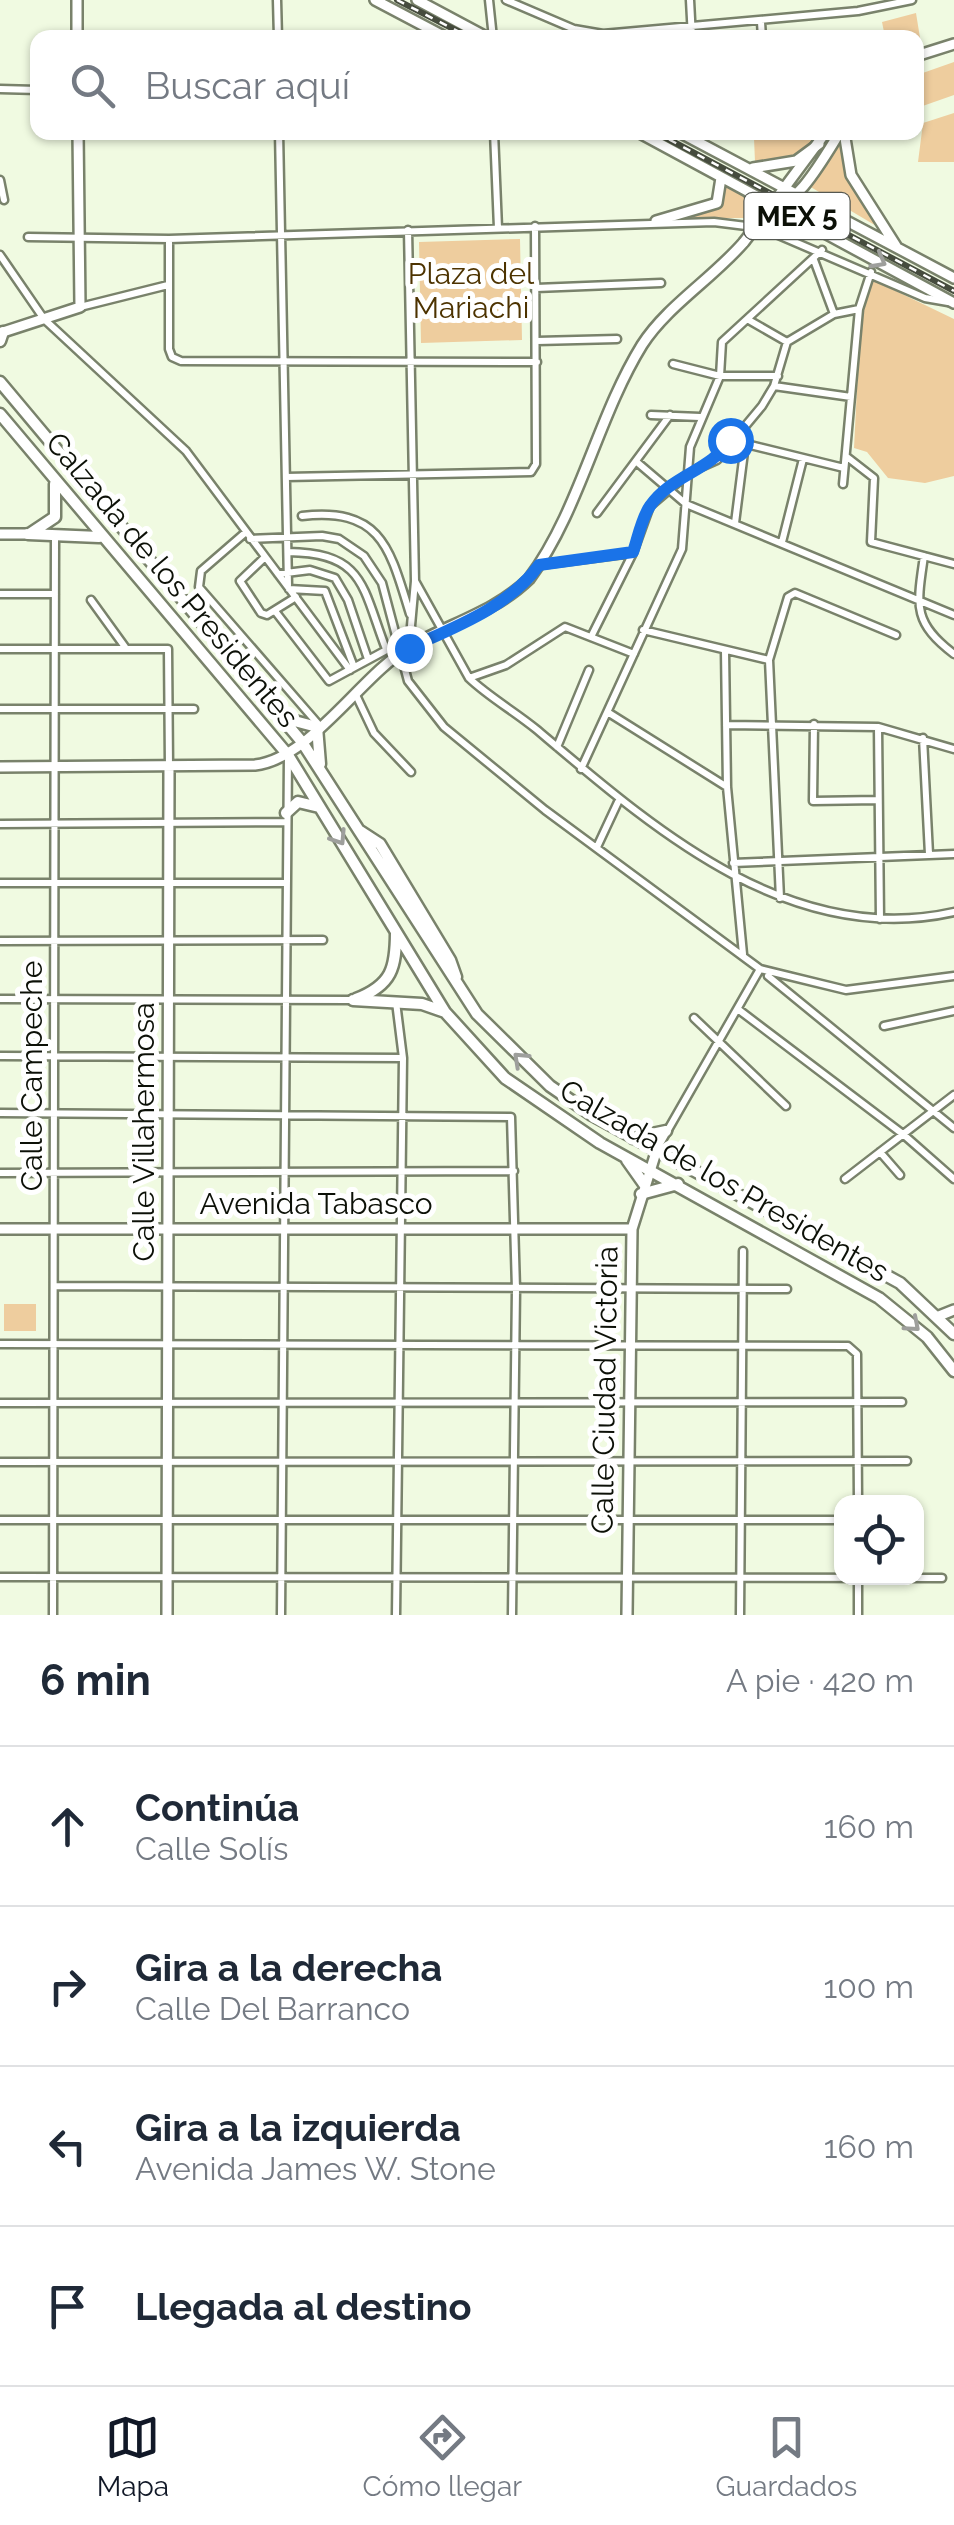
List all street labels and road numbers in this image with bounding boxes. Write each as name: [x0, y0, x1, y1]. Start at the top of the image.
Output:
road number: MEX 5: [744, 193, 850, 239]
street label: Calzada de los Presidentes: [39, 425, 306, 734]
street label: Calle Campeche: [14, 961, 49, 1191]
street label: Calle Villahermosa: [126, 1003, 161, 1261]
street label: Calzada de los Presidentes: [554, 1072, 895, 1289]
street label: Avenida Tabasco: [199, 1186, 433, 1221]
street label: Calle Ciudad Victoria: [584, 1246, 625, 1534]

